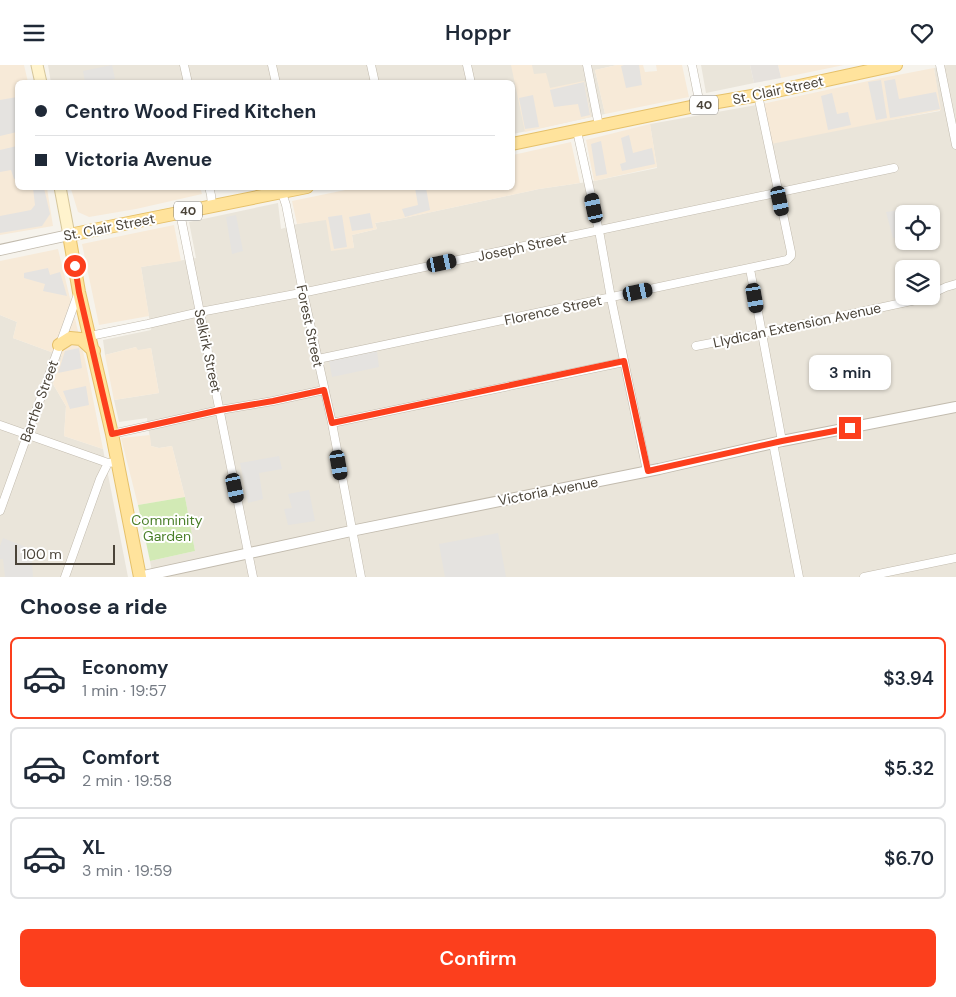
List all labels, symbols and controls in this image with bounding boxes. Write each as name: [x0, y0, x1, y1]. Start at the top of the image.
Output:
text: Hoppr: [445, 18, 511, 47]
icon: menu: [20, 19, 48, 47]
icon: heart: [908, 19, 936, 47]
street label: St. Clair Street: [731, 72, 825, 108]
road number: 40: [690, 95, 718, 115]
text: Centro Wood Fired Kitchen: [65, 99, 316, 124]
text: Victoria Avenue: [65, 147, 212, 172]
car: [769, 185, 790, 217]
car: [583, 192, 604, 224]
road number: 40: [174, 201, 202, 221]
map controls: [895, 205, 940, 305]
button: locate: [895, 205, 940, 250]
street label: St. Clair Street: [62, 209, 156, 245]
street label: Joseph Street: [476, 229, 568, 265]
car: [425, 253, 458, 273]
route start: [64, 255, 86, 277]
button: layers: [895, 260, 940, 305]
car: [621, 282, 654, 302]
car: [745, 282, 764, 314]
street label: Forest Street: [292, 283, 328, 369]
street label: Florence Street: [503, 291, 603, 329]
street label: Llydican Extension Avenue: [711, 298, 883, 352]
street label: Selkirk Street: [190, 307, 226, 395]
callout: 3 min: [809, 355, 891, 391]
street label: Barthe Street: [16, 357, 62, 445]
text: 3 min: [829, 362, 871, 383]
route end: [839, 417, 861, 439]
car: [329, 449, 348, 481]
car: [224, 472, 245, 504]
street label: Victoria Avenue: [496, 472, 600, 510]
park label: Comminity Garden: [131, 511, 203, 545]
scale bar: [15, 542, 115, 565]
text: 100 m: [22, 545, 62, 563]
text: Choose a ride: [20, 592, 168, 621]
text: Economy: [82, 655, 169, 680]
icon: car: [22, 656, 67, 701]
text: $3.94: [883, 666, 934, 691]
text: 1 min · 19:57: [82, 680, 167, 701]
text: Comfort: [82, 745, 160, 770]
icon: car: [22, 746, 67, 791]
text: $5.32: [884, 756, 934, 781]
text: 2 min · 19:58: [82, 770, 172, 791]
text: XL: [82, 835, 105, 860]
icon: car: [22, 836, 67, 881]
text: $6.70: [884, 846, 934, 871]
text: 3 min · 19:59: [82, 860, 172, 881]
button: Confirm: [20, 929, 936, 987]

